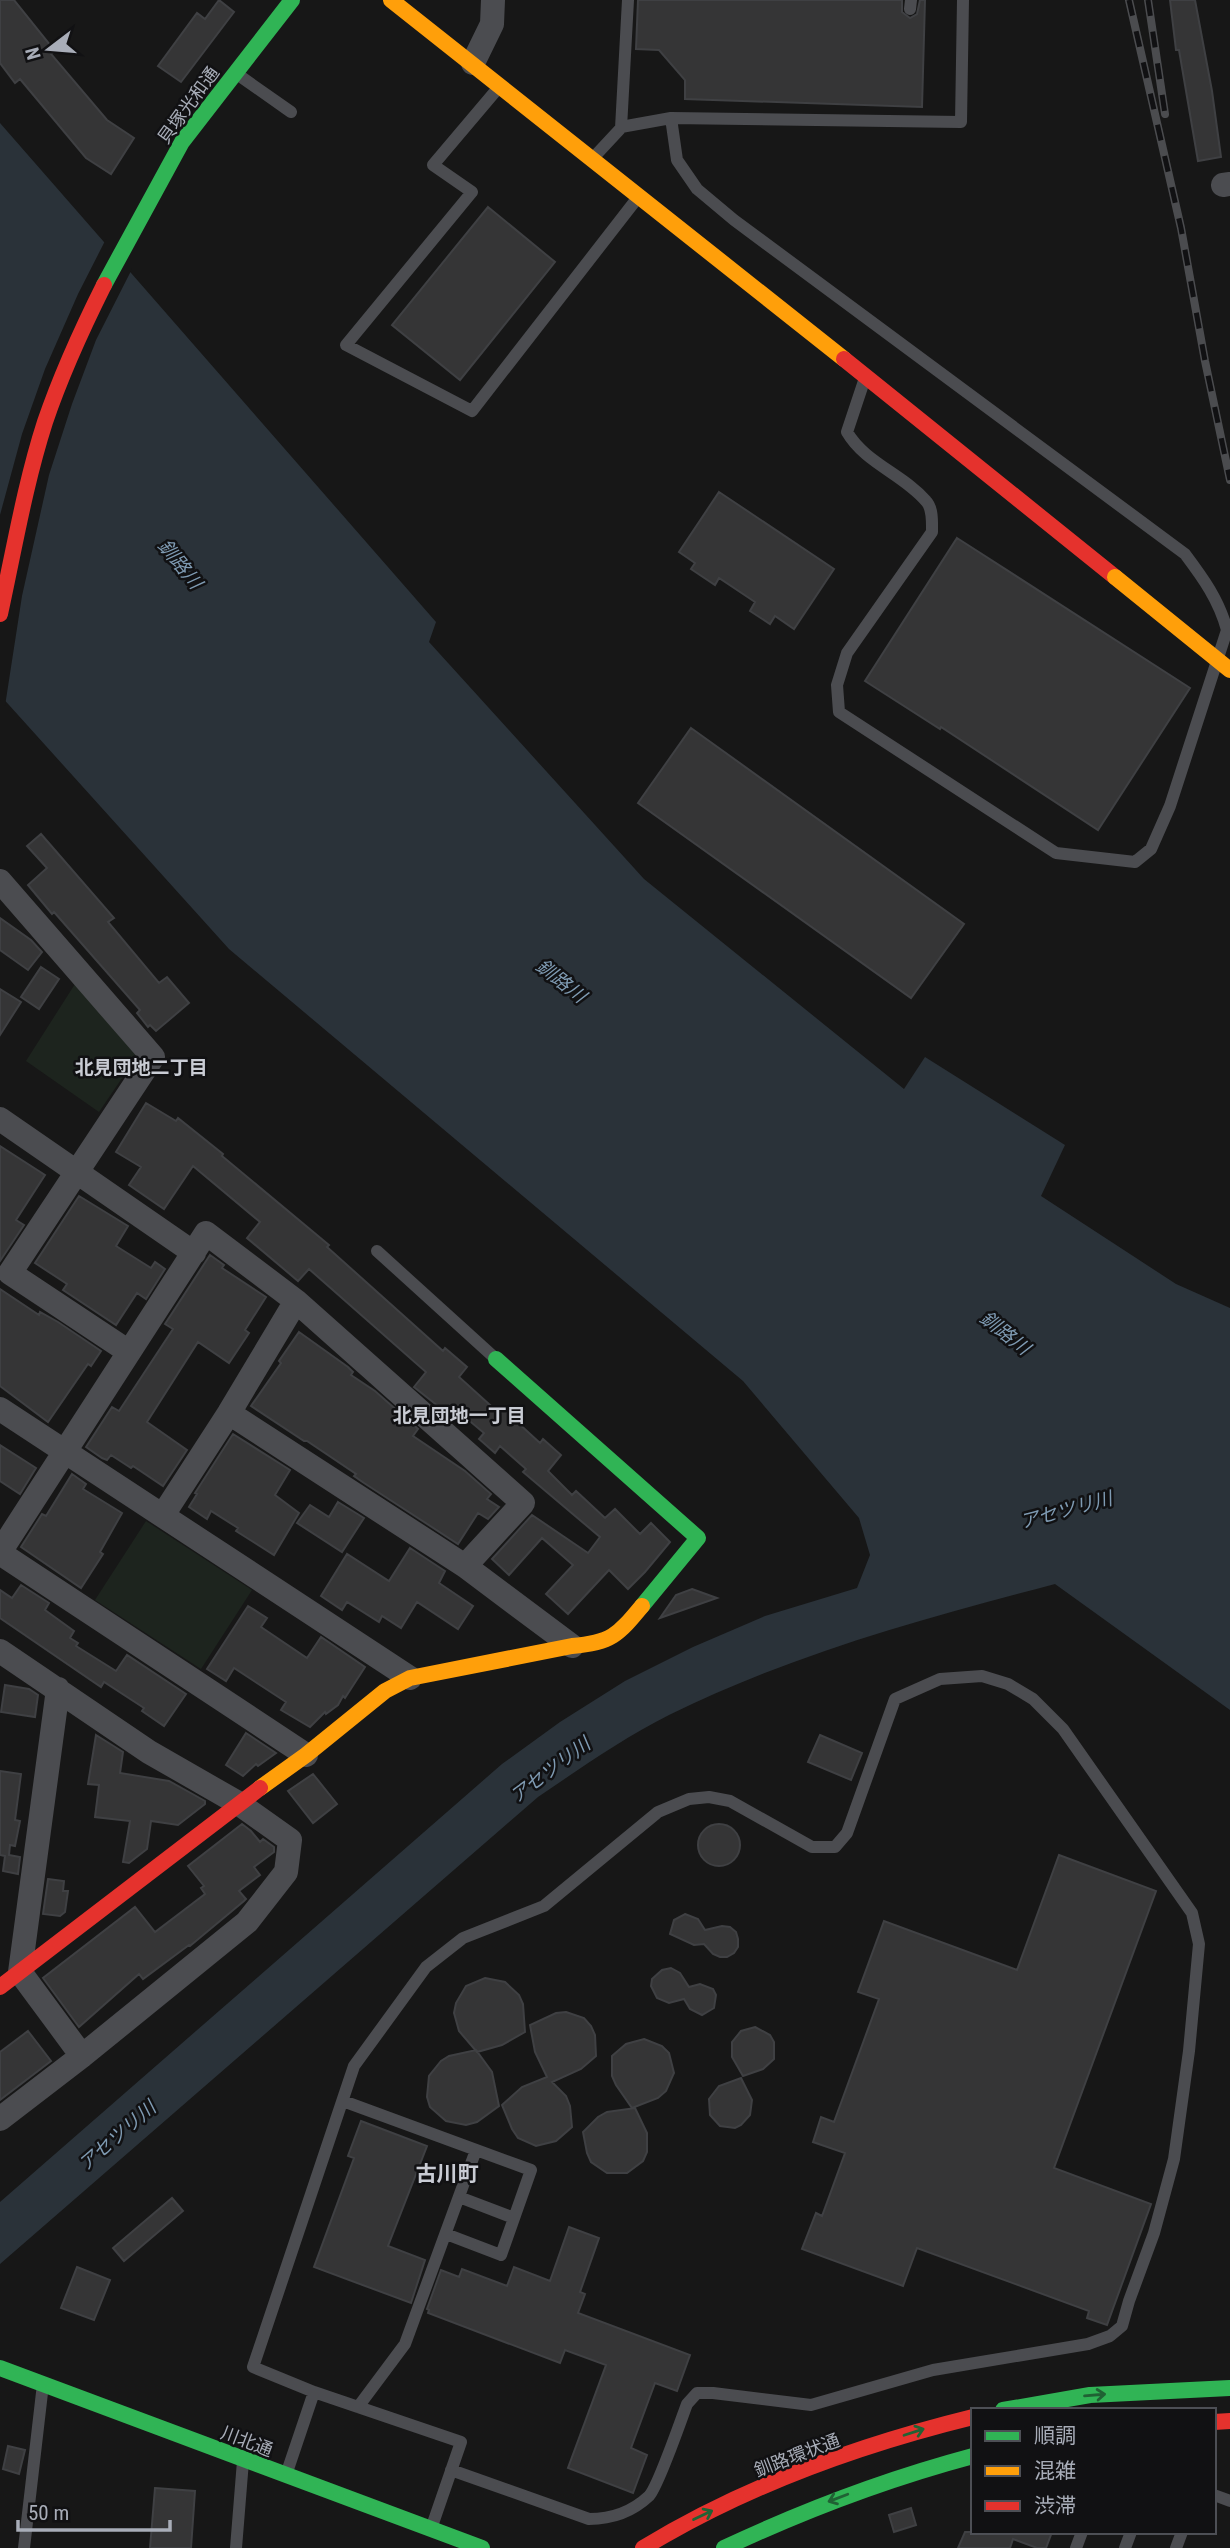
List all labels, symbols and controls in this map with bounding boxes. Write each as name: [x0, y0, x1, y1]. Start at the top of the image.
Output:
north arrow: [14, 14, 84, 84]
text: N: [20, 45, 46, 62]
street label: 貝塚光和通: [153, 62, 223, 148]
water label: 釧路川: [153, 535, 208, 595]
water label: 釧路川: [531, 954, 592, 1009]
district label: 北見団地二丁目: [74, 1056, 208, 1079]
water label: 釧路川: [975, 1306, 1036, 1361]
district label: 北見団地一丁目: [392, 1404, 526, 1427]
water label: アセツリ川: [1017, 1486, 1117, 1533]
water label: アセツリ川: [505, 1731, 596, 1808]
water label: アセツリ川: [74, 2095, 162, 2176]
district label: 古川町: [416, 2162, 479, 2186]
one-way arrow: [1083, 2388, 1105, 2401]
legend: [971, 2408, 1216, 2534]
street label: 川北通: [218, 2422, 276, 2460]
text: 順調: [1034, 2424, 1076, 2448]
one-way arrow: [903, 2425, 925, 2437]
street label: 釧路環状通: [751, 2429, 843, 2481]
text: 混雑: [1034, 2459, 1076, 2483]
scale bar: [18, 2488, 170, 2532]
one-way arrow: [827, 2492, 849, 2505]
text: 渋滞: [1034, 2494, 1076, 2518]
text: 50 m: [28, 2501, 69, 2525]
one-way arrow: [692, 2508, 713, 2521]

